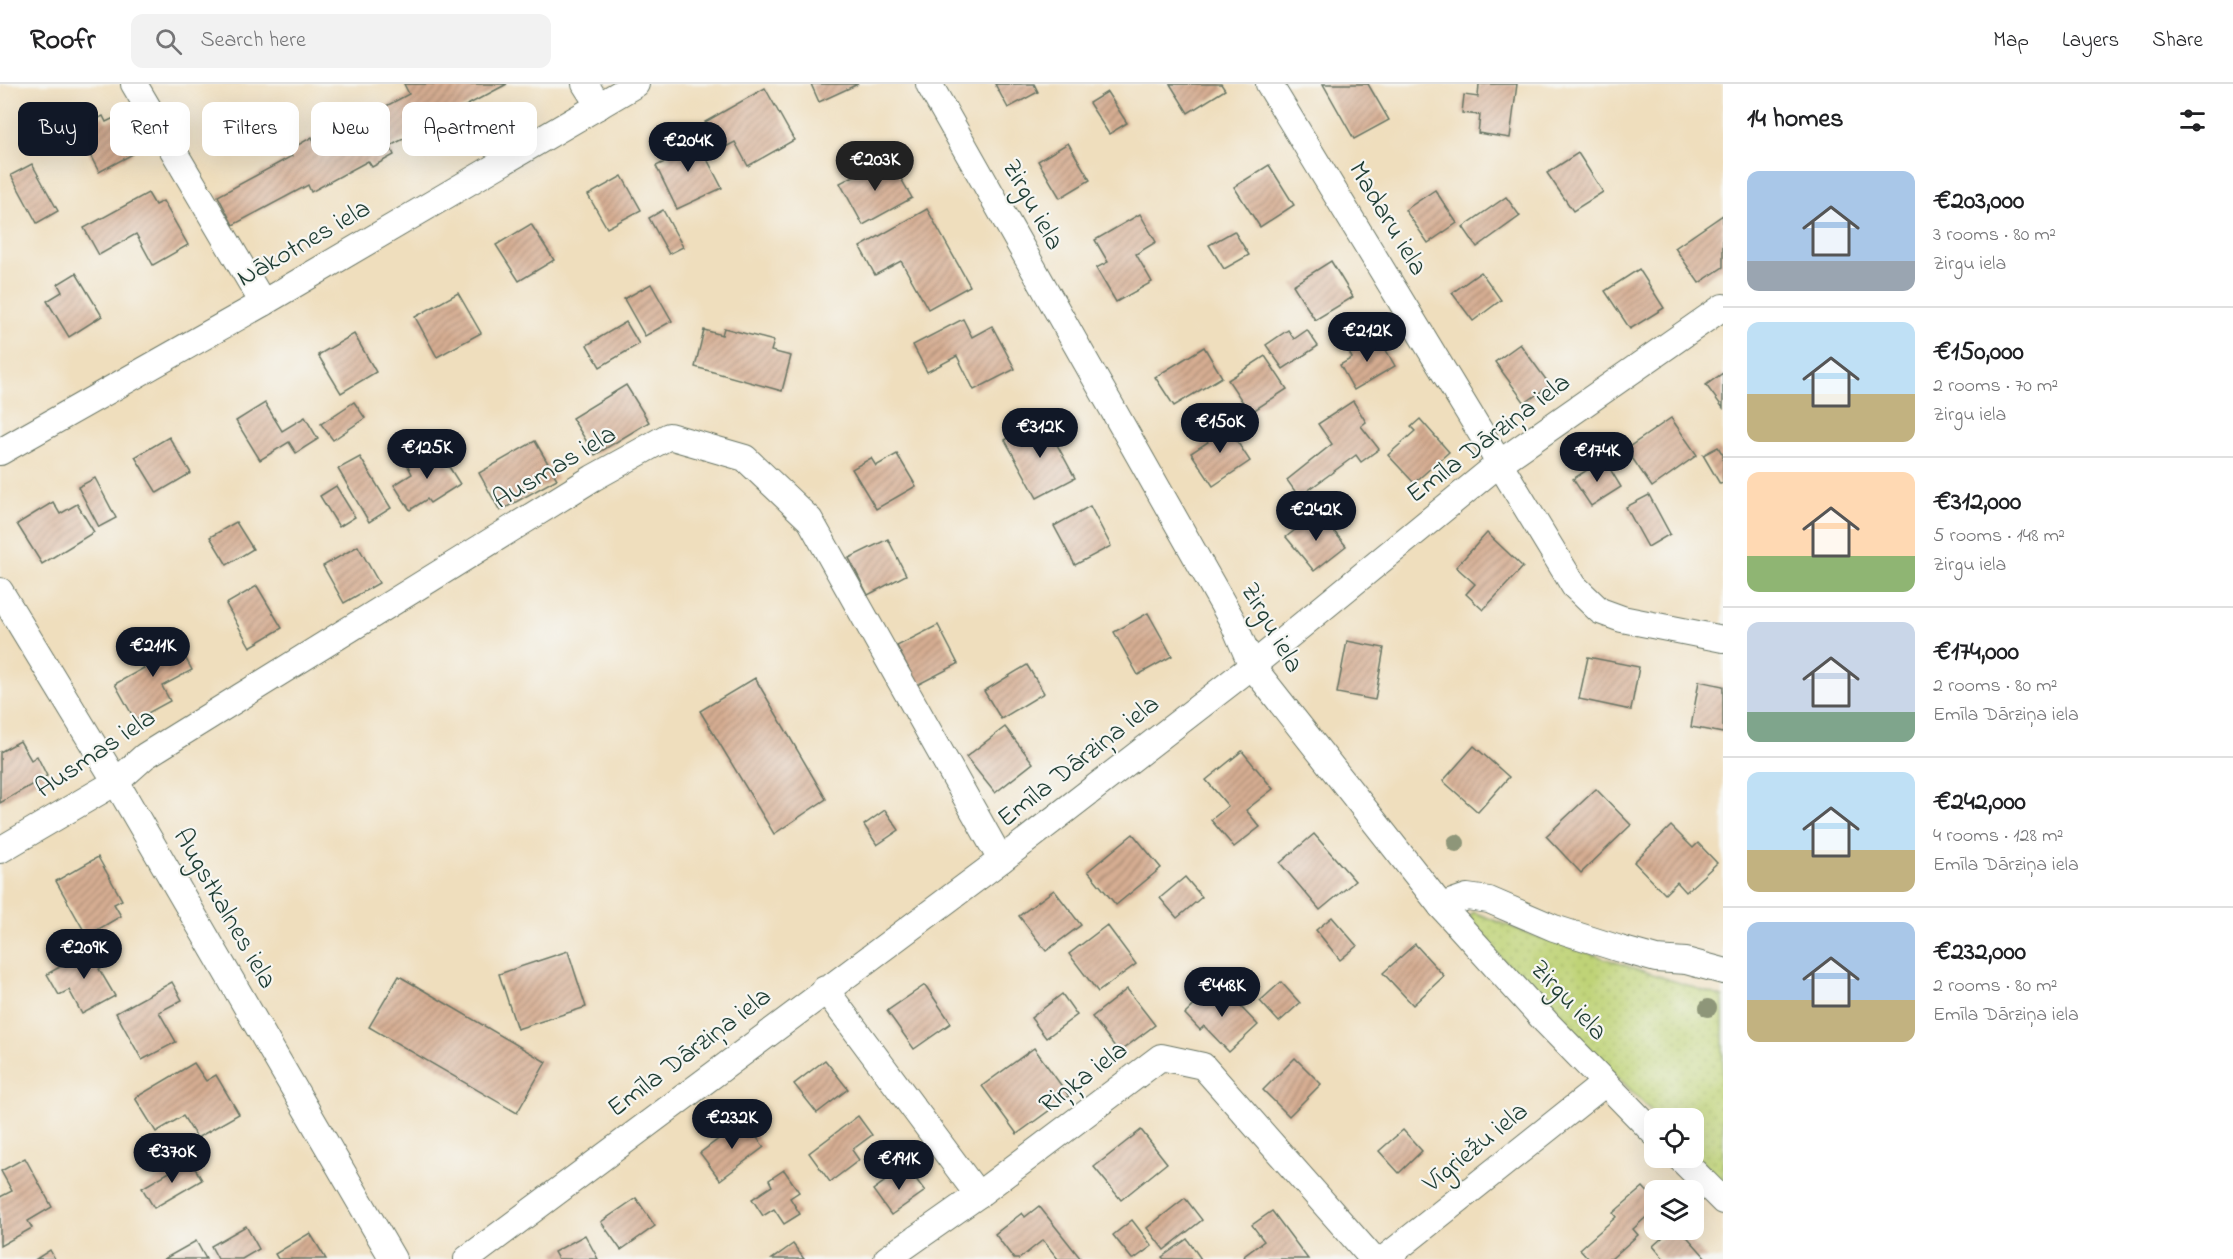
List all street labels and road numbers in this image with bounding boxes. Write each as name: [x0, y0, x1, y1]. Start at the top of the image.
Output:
street label: Zirgu iela: [991, 152, 1073, 258]
street label: Madaru iela: [1338, 154, 1436, 284]
street label: Nākotnes iela: [230, 190, 378, 298]
street label: Emīla Dārziņa iela: [1399, 364, 1579, 514]
street label: Ausmas iela: [486, 416, 624, 520]
street label: Zirgu iela: [1229, 575, 1313, 681]
street label: Emīla Dārziņa iela: [989, 686, 1169, 838]
street label: Ausmas iela: [28, 699, 164, 809]
street label: Augstkalnes iela: [162, 821, 286, 997]
street label: Zirgu iela: [1520, 952, 1616, 1050]
street label: Emīla Dārziņa iela: [600, 978, 780, 1128]
street label: Riņķa iela: [1031, 1032, 1137, 1124]
street label: Vīgriežu iela: [1414, 1093, 1537, 1203]

